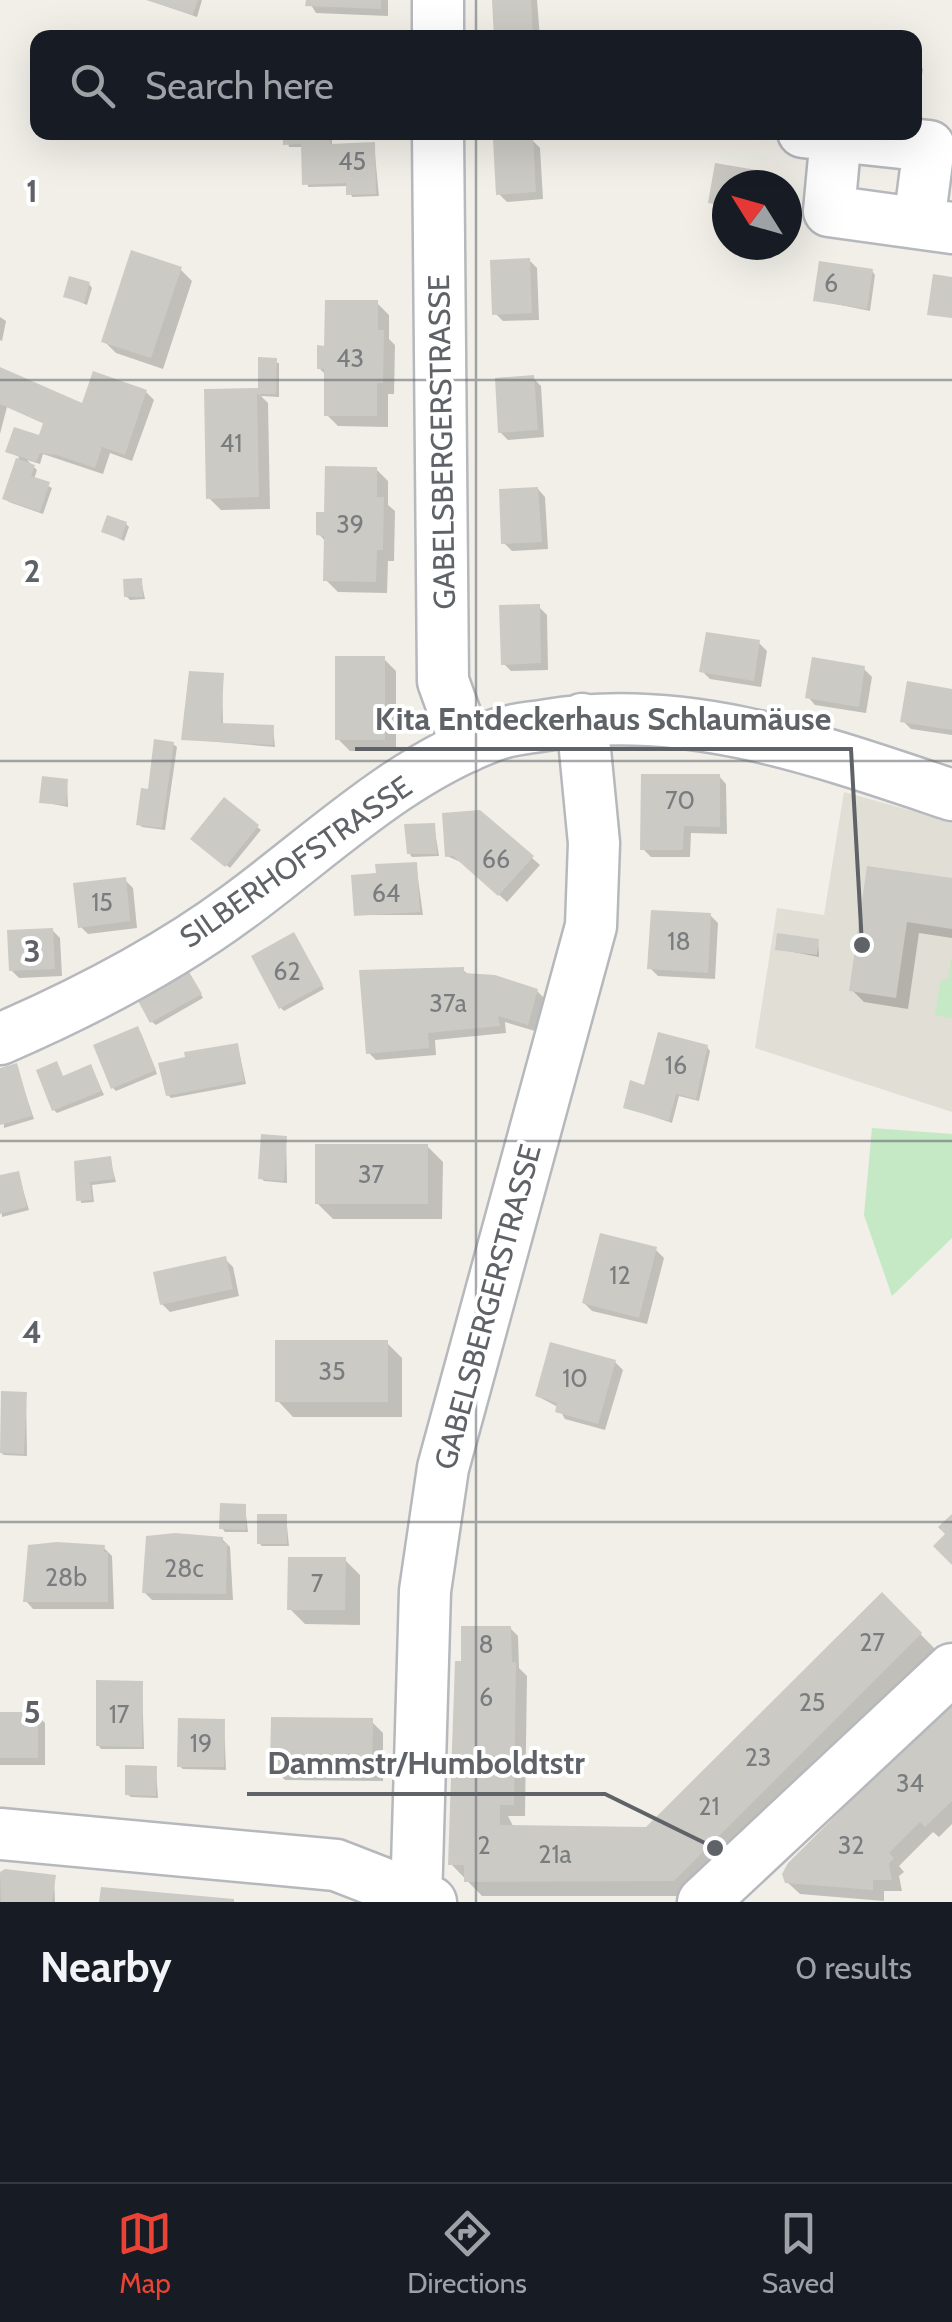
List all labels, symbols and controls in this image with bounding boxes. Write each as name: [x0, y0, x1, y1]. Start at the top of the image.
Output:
search box: [30, 30, 922, 140]
icon: search: [65, 58, 120, 113]
text: Search here: [145, 62, 334, 109]
house number: 45: [338, 146, 366, 176]
north arrow: [712, 170, 802, 260]
text: 1: [26, 171, 38, 210]
house number: 6: [824, 268, 838, 298]
street label: GABELSBERGERSTRASSE: [420, 274, 463, 610]
house number: 43: [336, 343, 364, 373]
house number: 41: [220, 428, 242, 458]
house number: 39: [336, 509, 364, 539]
text: 2: [24, 551, 40, 590]
callout: Kita Entdeckerhaus Schlaumäuse: [355, 687, 851, 749]
text: Kita Entdeckerhaus Schlaumäuse: [375, 699, 831, 738]
street label: SILBERHOFSTRASSE: [173, 768, 419, 955]
house number: 70: [665, 785, 695, 815]
house number: 66: [482, 844, 510, 874]
house number: 64: [372, 878, 400, 908]
house number: 15: [91, 887, 113, 917]
house number: 18: [667, 926, 691, 956]
text: 3: [23, 931, 41, 970]
house number: 62: [273, 956, 301, 986]
house number: 37a: [429, 988, 467, 1018]
house number: 16: [665, 1050, 687, 1080]
street label: GABELSBERGERSTRASSE: [426, 1140, 549, 1473]
house number: 37: [358, 1159, 384, 1189]
house number: 12: [609, 1260, 631, 1290]
text: 4: [22, 1312, 42, 1351]
house number: 35: [318, 1356, 346, 1386]
house number: 10: [562, 1363, 588, 1393]
house number: 28c: [164, 1553, 204, 1583]
house number: 28b: [45, 1562, 87, 1592]
house number: 7: [311, 1568, 324, 1598]
house number: 27: [859, 1627, 885, 1657]
house number: 8: [478, 1629, 494, 1659]
house number: 6: [479, 1682, 493, 1712]
house number: 25: [799, 1687, 825, 1717]
text: 5: [23, 1692, 41, 1731]
house number: 17: [109, 1699, 130, 1729]
house number: 19: [190, 1728, 212, 1758]
callout: Dammstr/Humboldtstr: [247, 1732, 605, 1794]
house number: 23: [745, 1742, 771, 1772]
text: Dammstr/Humboldtstr: [267, 1743, 585, 1782]
house number: 34: [896, 1768, 924, 1798]
house number: 21: [698, 1791, 720, 1821]
house number: 2: [477, 1830, 491, 1860]
house number: 32: [838, 1830, 864, 1860]
house number: 21a: [538, 1839, 572, 1869]
text: Nearby: [40, 1941, 172, 1993]
text: 0 results: [795, 1948, 912, 1987]
tab: Map: [117, 2206, 172, 2300]
tab: Directions: [407, 2206, 527, 2300]
tab: Saved: [762, 2206, 835, 2300]

